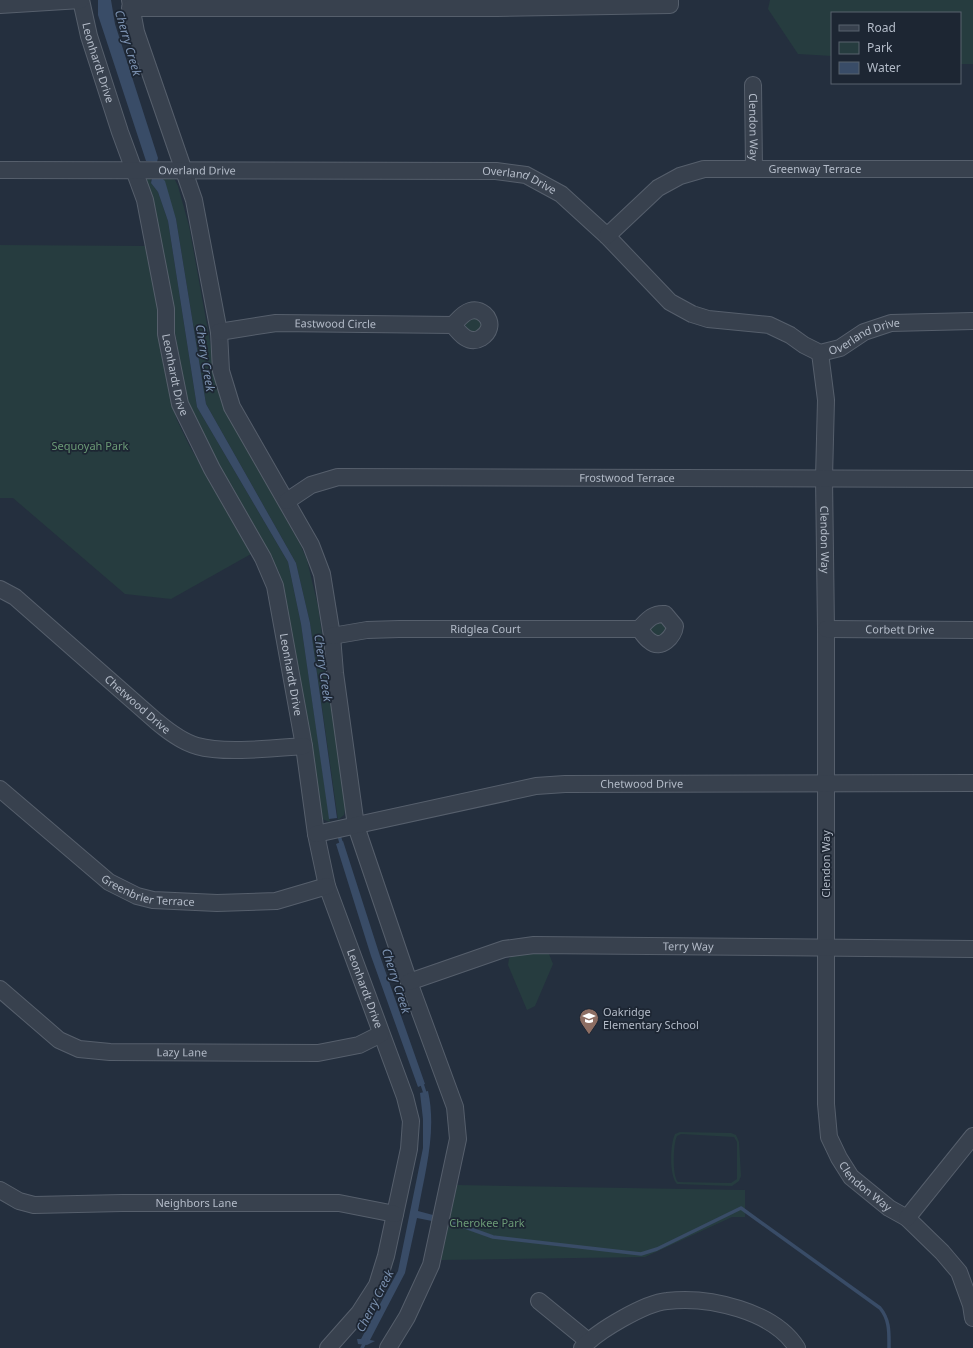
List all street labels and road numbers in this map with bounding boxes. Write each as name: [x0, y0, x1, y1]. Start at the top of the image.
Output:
street label: Leonhardt Drive: [79, 21, 118, 105]
street label: Clendon Way: [746, 93, 762, 161]
street label: Greenway Terrace: [768, 161, 861, 176]
street label: Overland Drive: [158, 162, 236, 177]
street label: Overland Drive: [482, 163, 559, 197]
street label: Overland Drive: [827, 314, 900, 358]
street label: Eastwood Circle: [294, 315, 376, 331]
street label: Leonhardt Drive: [159, 332, 193, 418]
street label: Frostwood Terrace: [579, 470, 675, 485]
street label: Clendon Way: [817, 506, 833, 574]
street label: Ridglea Court: [450, 621, 521, 636]
street label: Corbett Drive: [865, 621, 935, 637]
street label: Leonhardt Drive: [277, 632, 306, 717]
street label: Chetwood Drive: [102, 671, 174, 737]
street label: Chetwood Drive: [600, 776, 683, 791]
street label: Clendon Way: [818, 830, 833, 898]
street label: Greenbrier Terrace: [98, 871, 195, 909]
street label: Terry Way: [663, 938, 714, 954]
street label: Leonhardt Drive: [344, 947, 387, 1030]
street label: Lazy Lane: [157, 1044, 207, 1059]
street label: Clendon Way: [836, 1158, 896, 1215]
street label: Neighbors Lane: [155, 1195, 238, 1210]

